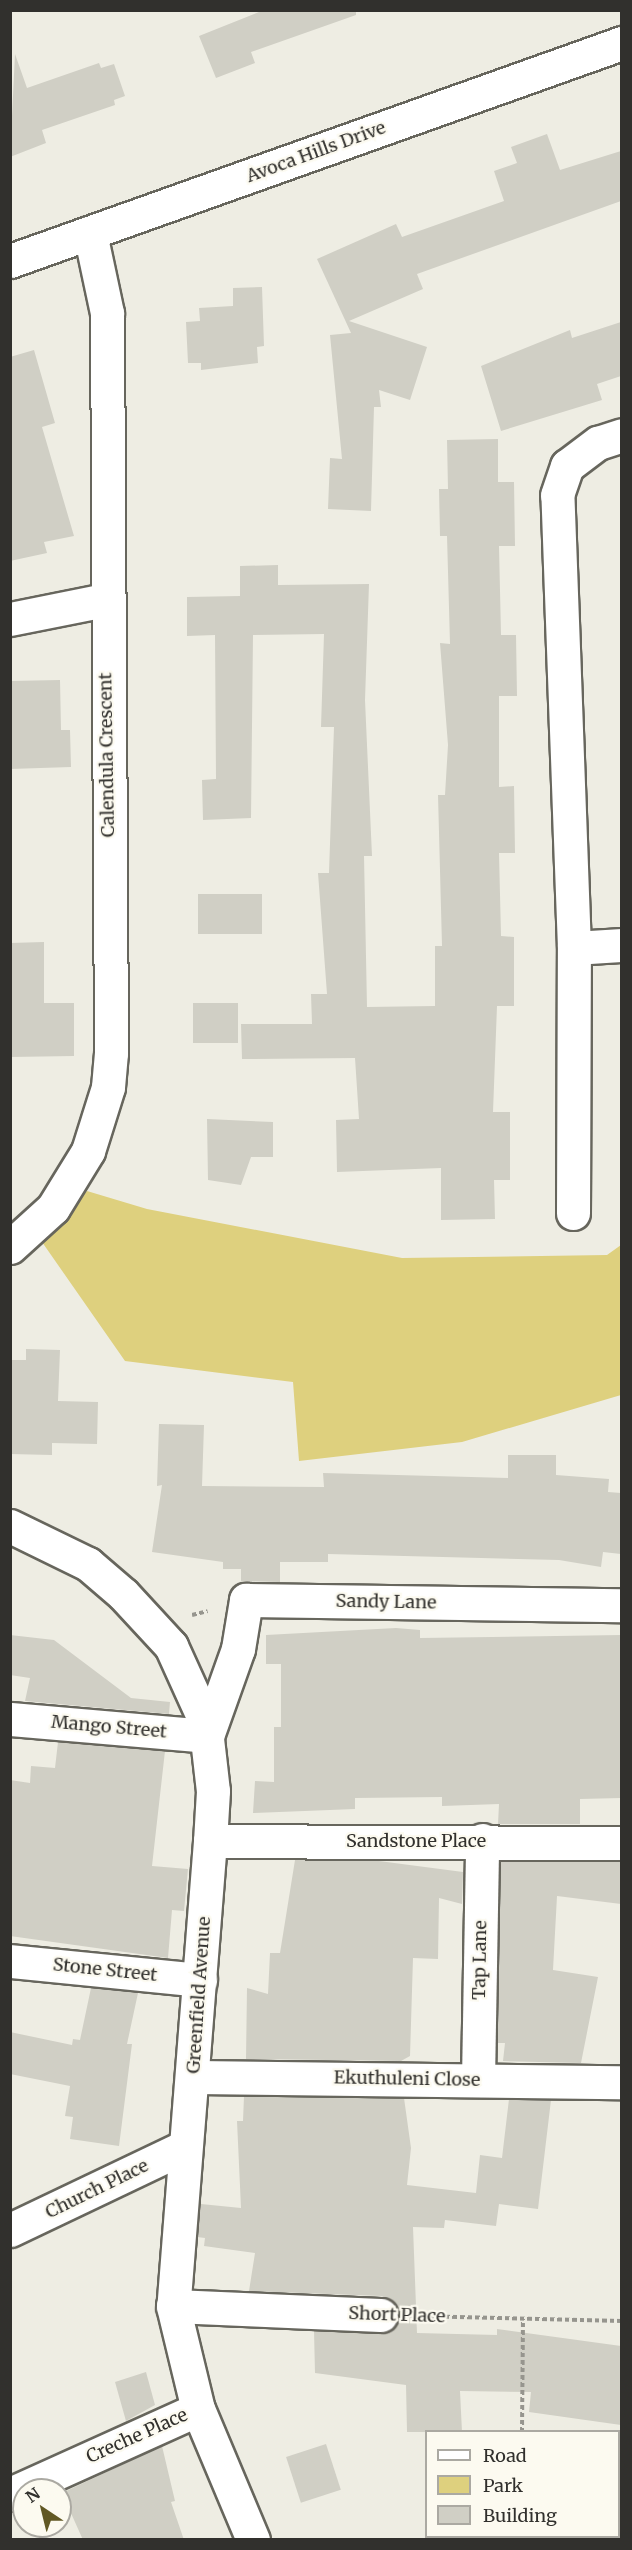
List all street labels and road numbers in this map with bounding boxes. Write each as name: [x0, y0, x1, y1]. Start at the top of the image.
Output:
street label: Avoca Hills Drive: [243, 117, 389, 187]
street label: Calendula Crescent: [95, 672, 119, 838]
street label: Sandy Lane: [335, 1590, 437, 1614]
street label: Mango Street: [50, 1711, 168, 1743]
street label: Sandstone Place: [346, 1830, 486, 1852]
street label: Greenfield Avenue: [183, 1916, 215, 2074]
street label: Tap Lane: [469, 1920, 491, 2000]
street label: Stone Street: [52, 1954, 158, 1986]
street label: Ekuthuleni Close: [334, 2067, 480, 2091]
street label: Church Place: [42, 2155, 152, 2223]
street label: Short Place: [348, 2303, 446, 2327]
street label: Creche Place: [83, 2404, 191, 2468]

